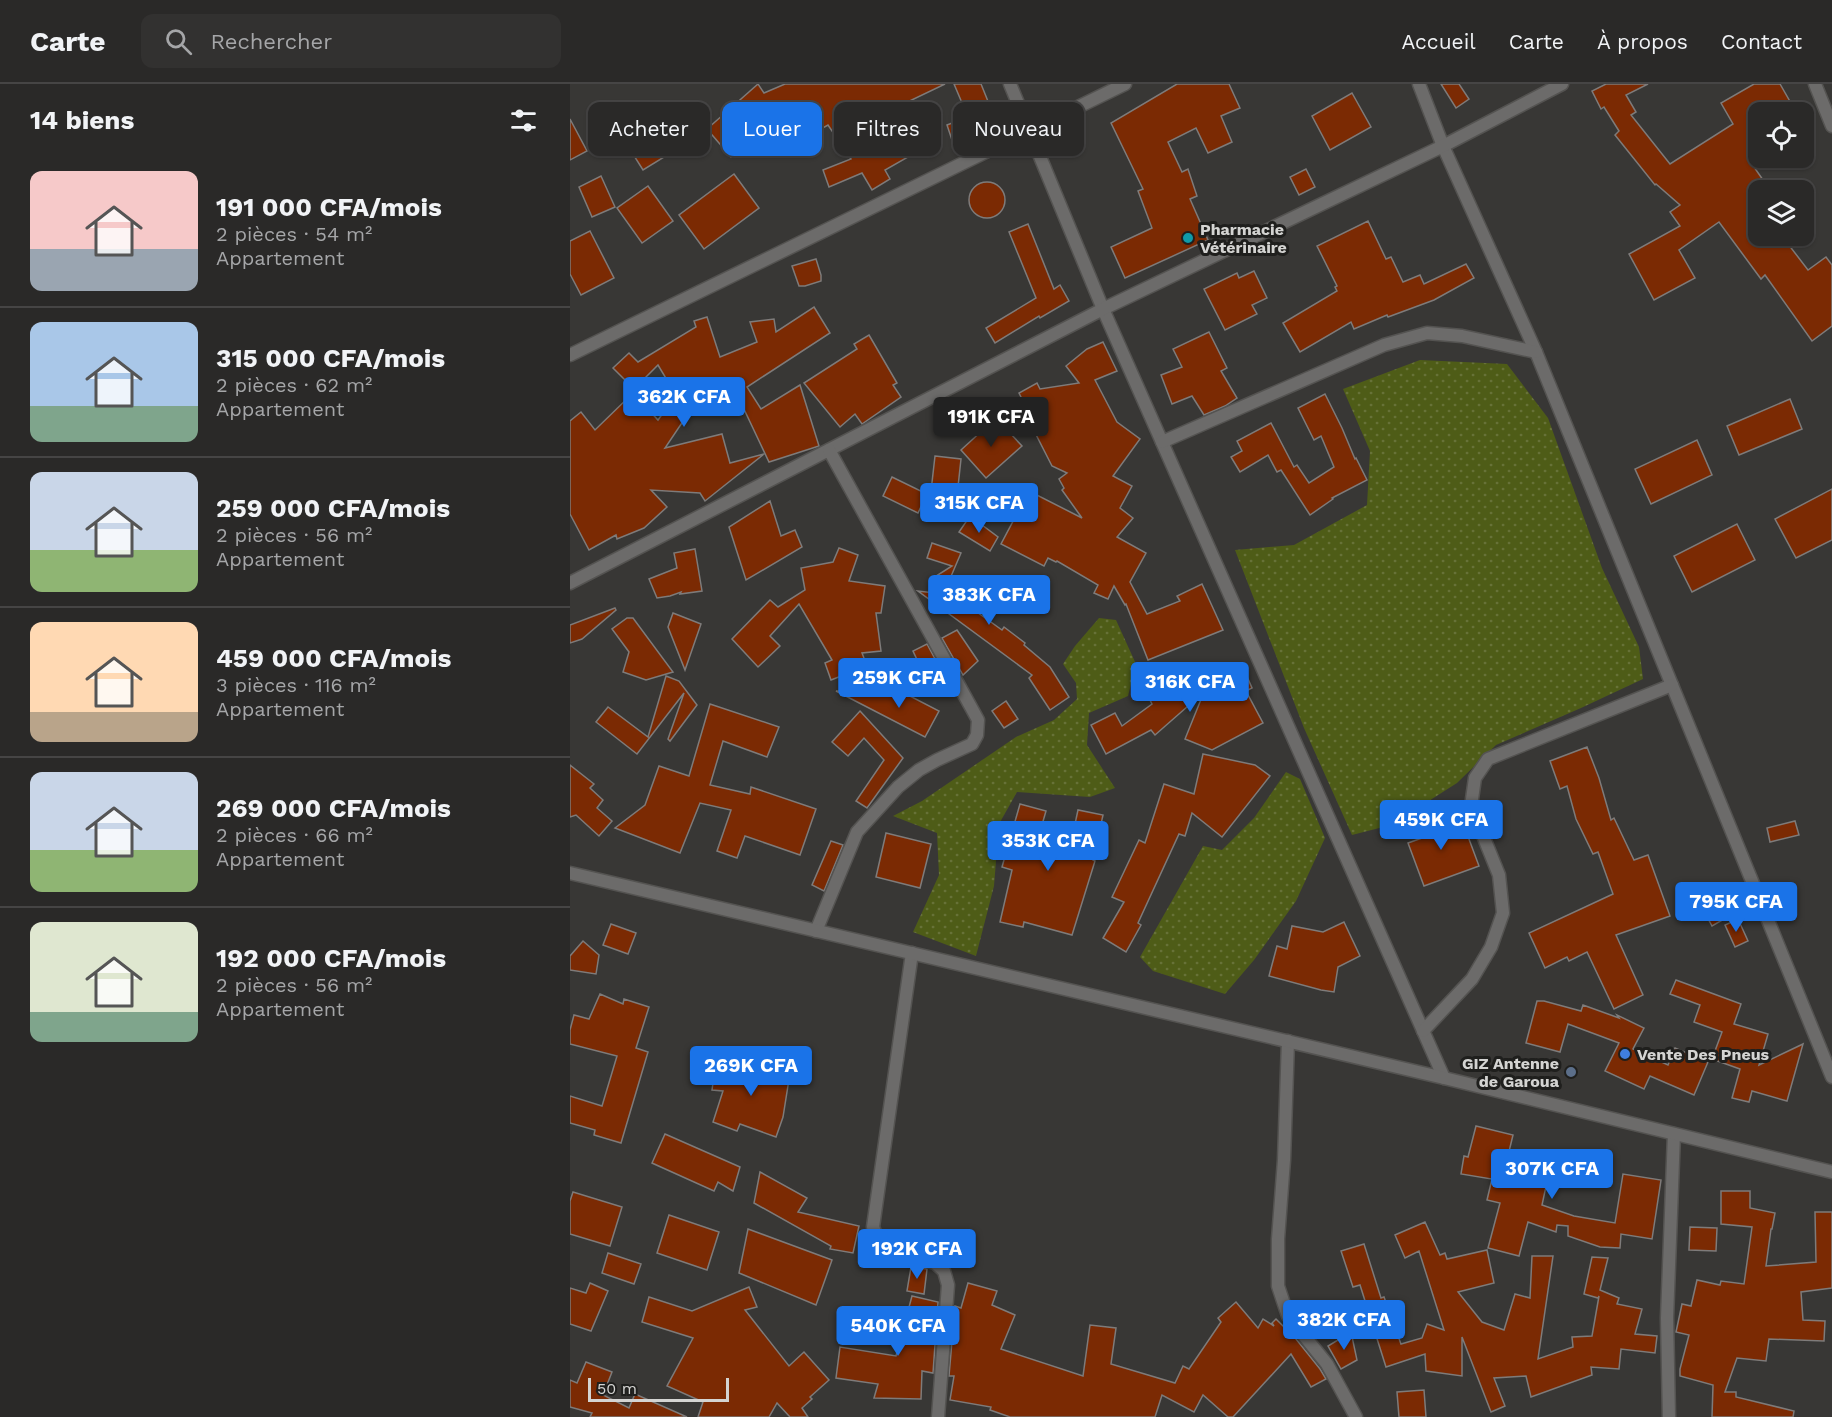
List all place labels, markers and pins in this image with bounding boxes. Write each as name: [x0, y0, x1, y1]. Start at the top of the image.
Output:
place label: Pharmacie Vétérinaire: [1200, 220, 1287, 257]
marker: Pharmacie Vétérinaire: [1181, 231, 1195, 245]
pin: 362K CFA: [622, 377, 746, 428]
pin: 191K CFA: [929, 397, 1053, 448]
pin: 315K CFA: [917, 483, 1041, 534]
pin: 383K CFA: [927, 575, 1051, 626]
pin: 259K CFA: [837, 658, 961, 709]
pin: 316K CFA: [1128, 662, 1252, 713]
pin: 459K CFA: [1379, 800, 1503, 851]
pin: 353K CFA: [986, 821, 1110, 872]
pin: 795K CFA: [1674, 882, 1798, 933]
place label: Vente Des Pneus: [1637, 1045, 1770, 1064]
pin: 269K CFA: [689, 1046, 813, 1097]
marker: Vente Des Pneus: [1618, 1047, 1632, 1061]
place label: GIZ Antenne de Garoua: [1462, 1054, 1560, 1091]
marker: GIZ Antenne de Garoua: [1564, 1065, 1578, 1079]
pin: 307K CFA: [1490, 1149, 1614, 1200]
pin: 192K CFA: [855, 1229, 979, 1280]
pin: 382K CFA: [1282, 1300, 1406, 1351]
pin: 540K CFA: [836, 1306, 960, 1357]

